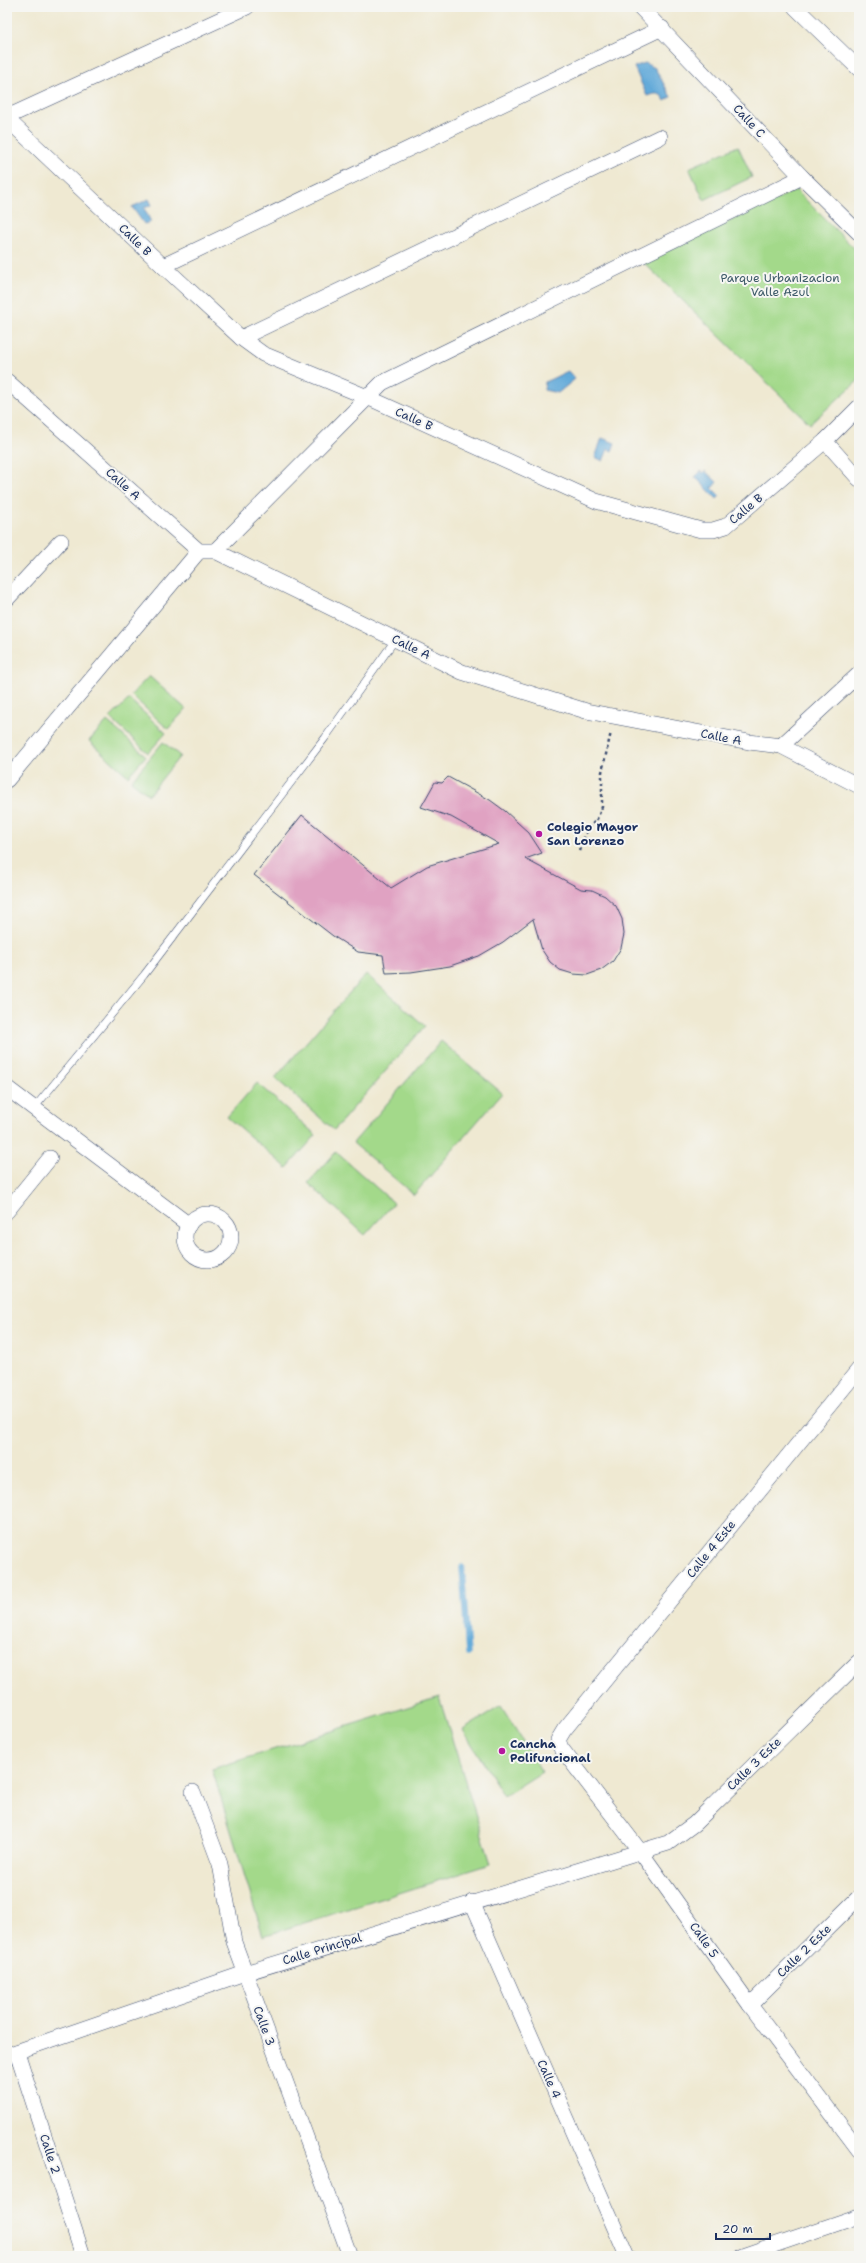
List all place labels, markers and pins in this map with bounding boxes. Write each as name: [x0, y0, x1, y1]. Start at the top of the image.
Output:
place label: Colegio Mayor San Lorenzo: [547, 819, 639, 849]
marker: Colegio Mayor San Lorenzo: [534, 829, 544, 839]
place label: Cancha Polifuncional: [510, 1736, 591, 1766]
marker: Cancha Polifuncional: [497, 1746, 507, 1756]

